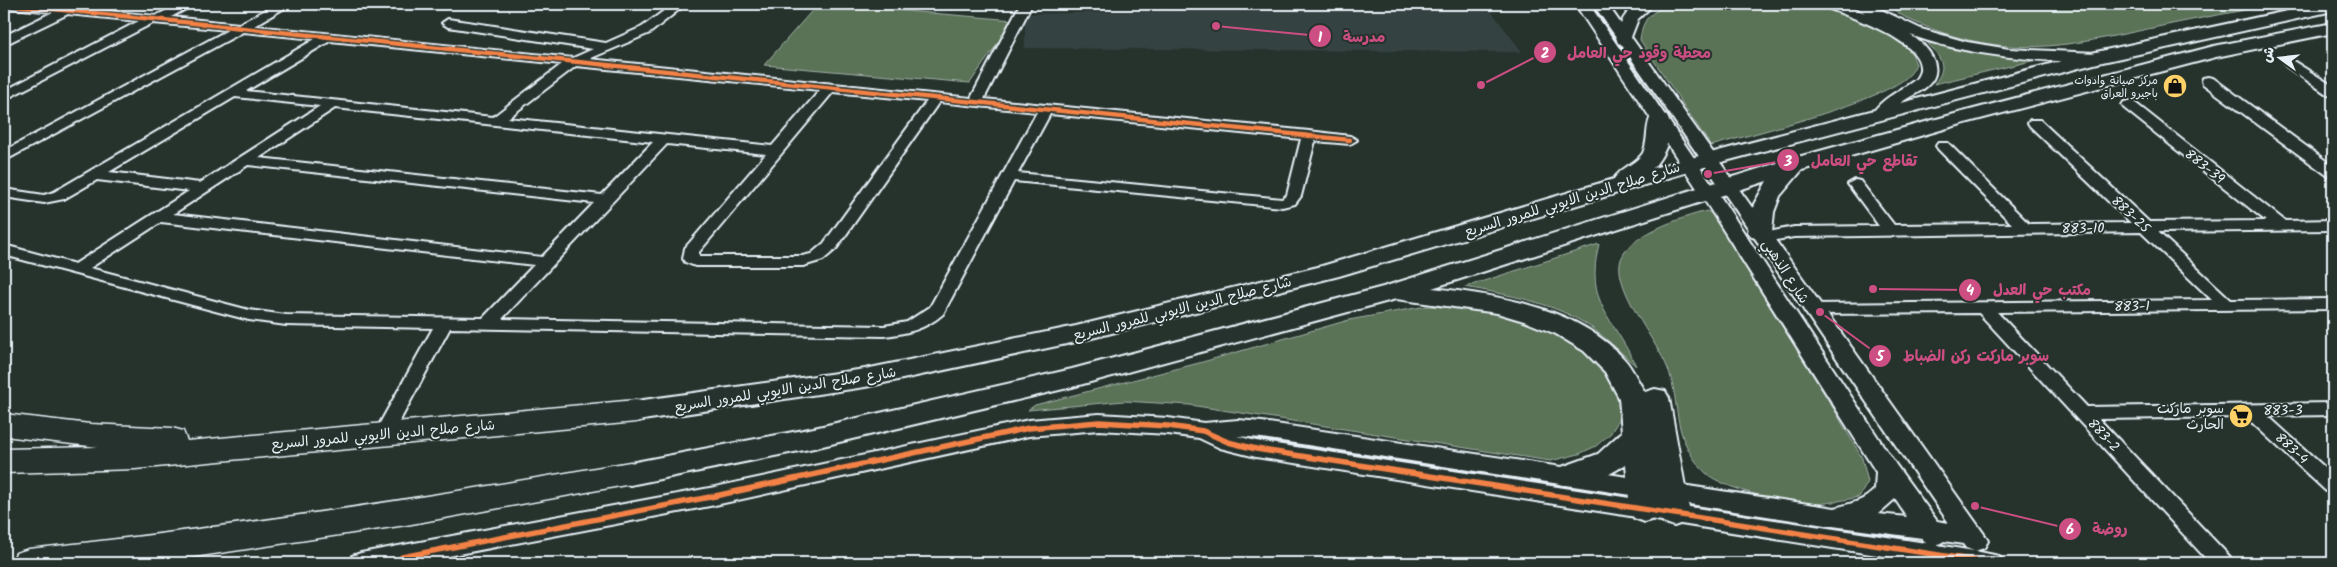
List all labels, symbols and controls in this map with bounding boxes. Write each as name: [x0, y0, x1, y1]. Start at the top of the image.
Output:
callout: مدرسة: [1308, 21, 1395, 51]
text: 1: [1318, 26, 1323, 50]
text: مدرسة: [1343, 26, 1385, 50]
north arrow: [2254, 32, 2304, 82]
callout: محطة وقود حي العامل: [1532, 37, 1721, 67]
text: 2: [1541, 42, 1550, 66]
text: محطة وقود حي العامل: [1567, 42, 1711, 67]
text: ش: [2256, 45, 2281, 65]
place label: مركز صيانة وادوات باجيرو العراق: [2074, 72, 2158, 103]
shop icon: مركز صيانة وادوات باجيرو العراق: [2162, 73, 2188, 99]
street label: 883-39: [2179, 144, 2229, 190]
callout: تقاطع حي العامل: [1776, 145, 1927, 175]
text: 3: [1783, 150, 1792, 174]
text: تقاطع حي العامل: [1811, 150, 1918, 175]
street label: شارع صلاح الدين الايوبي للمرور السريع: [1462, 157, 1683, 244]
street label: 883-25: [2106, 191, 2156, 240]
street label: 883-10: [2061, 218, 2105, 240]
street label: شارع الذهبي: [1755, 235, 1814, 309]
street label: شارع صلاح الدين الايوبي للمرور السريع: [1071, 271, 1294, 348]
callout: مكتب حي العدل: [1958, 275, 2101, 305]
text: 4: [1966, 279, 1974, 303]
text: مكتب حي العدل: [1993, 279, 2091, 304]
street label: 883-1: [2114, 296, 2150, 318]
callout: سوبر ماركت ركن الضباط: [1867, 341, 2059, 371]
text: 5: [1875, 345, 1885, 369]
text: سوبر ماركت ركن الضباط: [1903, 345, 2049, 369]
street label: شارع صلاح الدين الايوبي للمرور السريع: [673, 362, 898, 419]
place label: سوبر ماركت الحارث: [2157, 398, 2224, 436]
street label: 883-3: [2263, 400, 2303, 422]
supermarket icon: سوبر ماركت الحارث: [2228, 403, 2254, 429]
street label: شارع صلاح الدين الايوبي للمرور السريع: [270, 414, 496, 457]
street label: 883-2: [2082, 414, 2125, 458]
street label: 883-4: [2269, 428, 2313, 470]
callout: روضة: [2057, 514, 2137, 544]
text: 6: [2066, 518, 2074, 542]
text: روضة: [2092, 518, 2128, 542]

